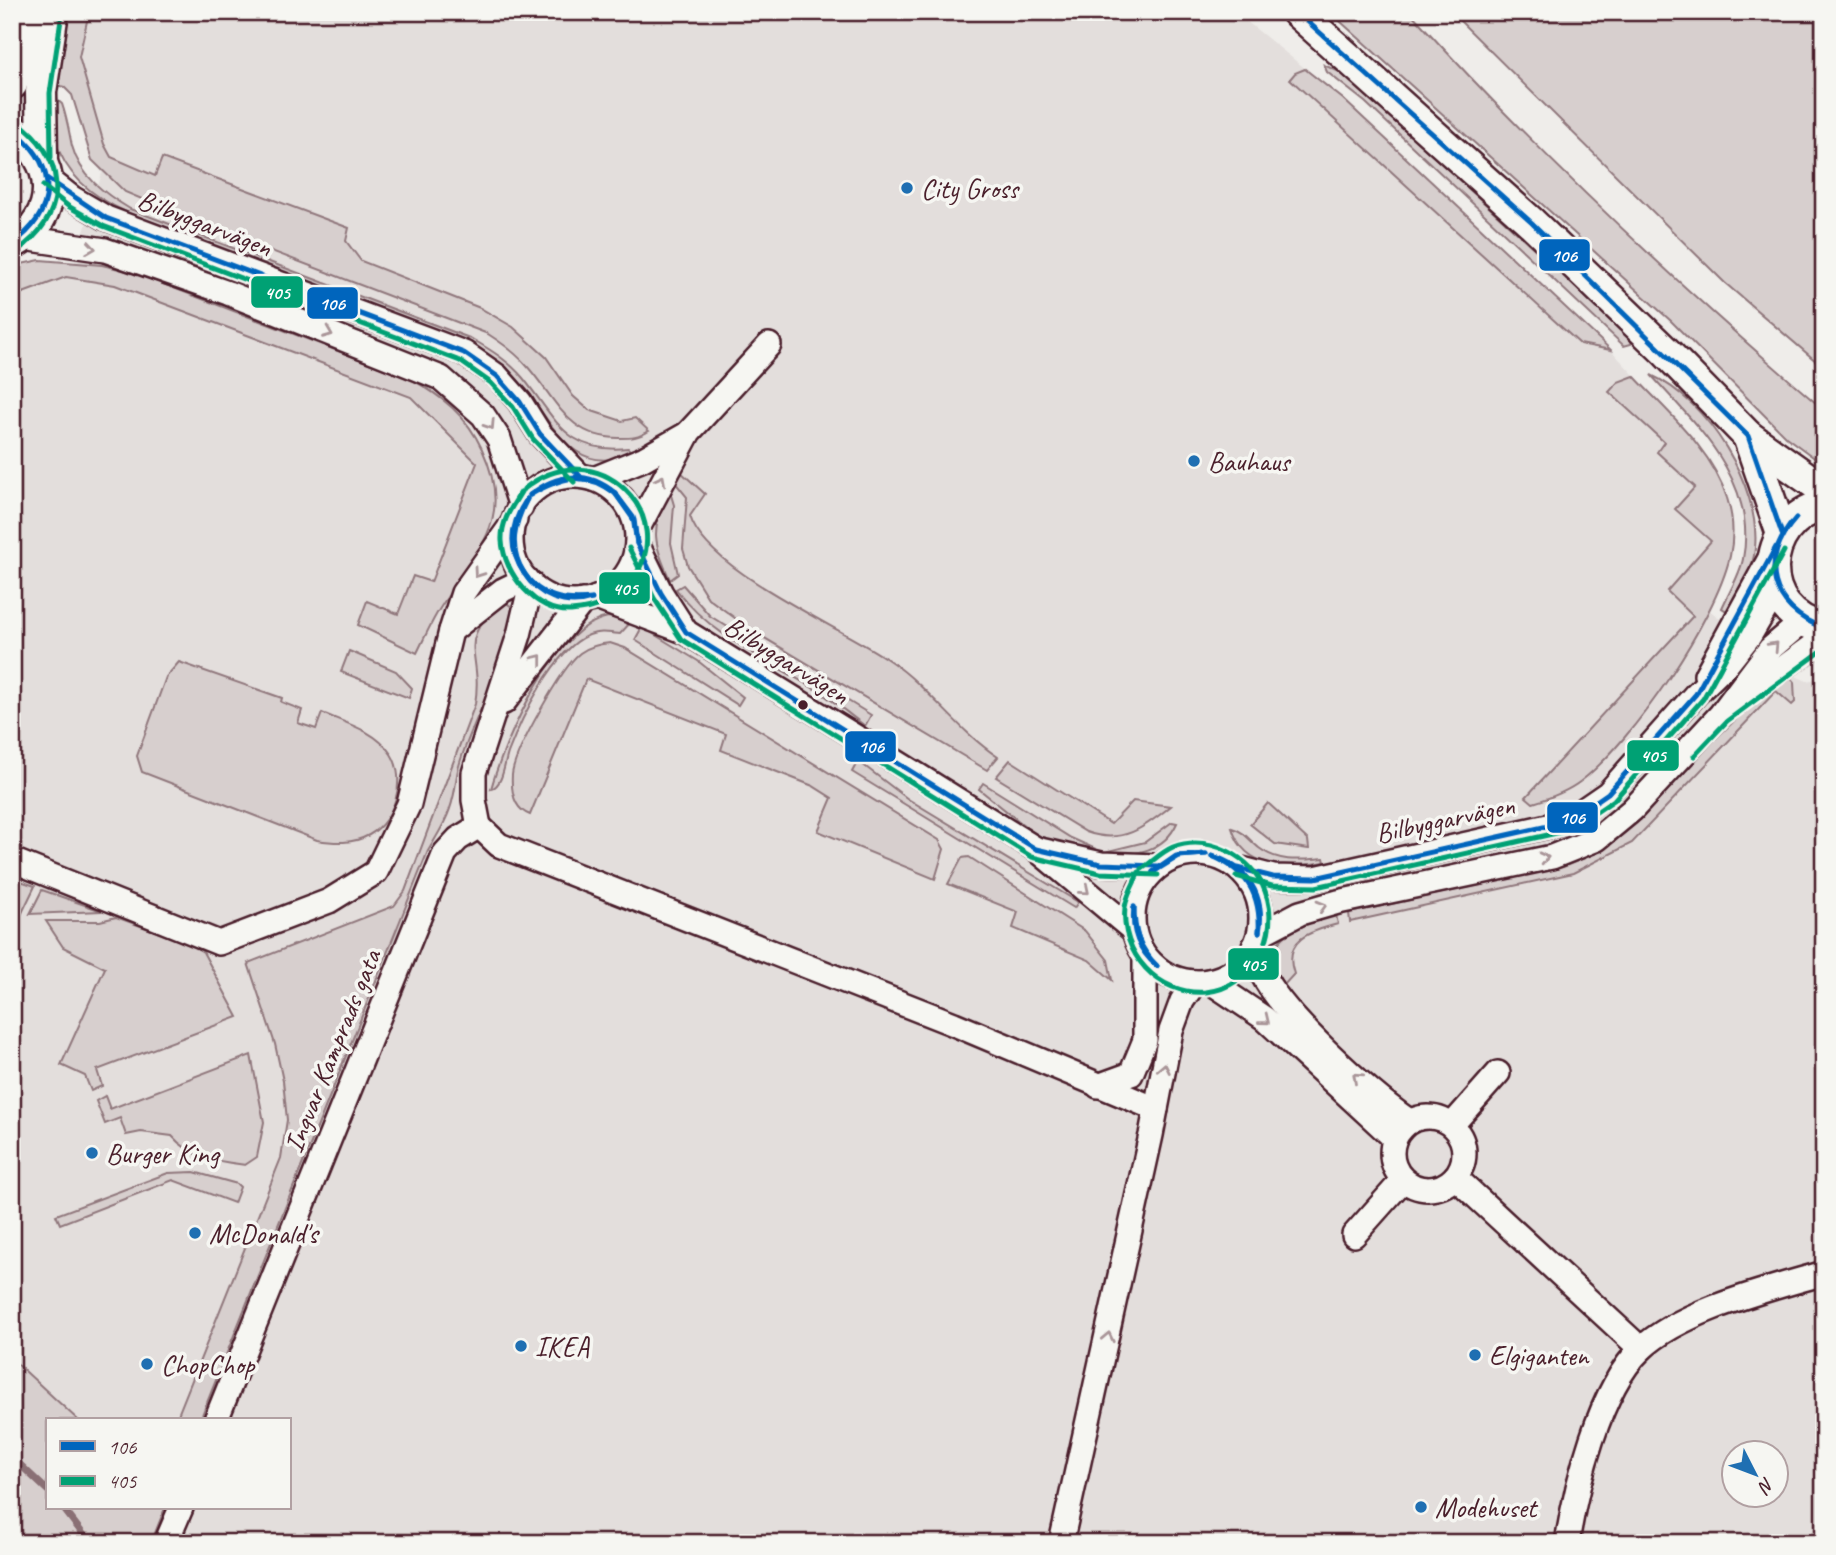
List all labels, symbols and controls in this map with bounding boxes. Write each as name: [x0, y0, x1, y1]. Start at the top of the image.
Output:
place label: City Gross: [921, 171, 1021, 206]
marker: City Gross: [899, 180, 915, 196]
street label: Bilbyggarvägen: [133, 181, 277, 265]
line badge: 106: [1538, 238, 1591, 272]
one-way arrow: [85, 240, 97, 255]
text: 106: [1551, 244, 1579, 268]
line badge: 405: [250, 275, 304, 309]
text: 405: [264, 281, 291, 305]
line badge: 106: [306, 286, 359, 320]
text: 106: [319, 292, 347, 316]
one-way arrow: [321, 324, 333, 338]
one-way arrow: [481, 417, 494, 430]
place label: Bauhaus: [1208, 444, 1292, 479]
marker: Bauhaus: [1186, 453, 1202, 469]
one-way arrow: [653, 475, 667, 487]
one-way arrow: [474, 565, 486, 578]
line badge: 405: [598, 571, 651, 605]
text: 405: [612, 577, 639, 601]
street label: Bilbyggarvägen: [718, 608, 856, 712]
one-way arrow: [1766, 641, 1779, 654]
one-way arrow: [529, 654, 542, 666]
unlabelled marker: [796, 698, 810, 712]
line badge: 106: [844, 730, 897, 763]
text: 106: [858, 735, 886, 759]
line badge: 405: [1626, 739, 1680, 772]
text: 405: [1640, 744, 1667, 768]
street label: Bilbyggarvägen: [1372, 787, 1518, 851]
line badge: 106: [1546, 801, 1599, 834]
text: 106: [1559, 806, 1587, 830]
one-way arrow: [1538, 852, 1550, 866]
one-way arrow: [1076, 882, 1089, 894]
one-way arrow: [1316, 900, 1328, 915]
street label: Ingvar Kamprads gata: [275, 943, 389, 1157]
line badge: 405: [1227, 947, 1280, 981]
text: 405: [1240, 953, 1267, 977]
one-way arrow: [1257, 1012, 1270, 1024]
one-way arrow: [1155, 1062, 1170, 1074]
one-way arrow: [1352, 1073, 1365, 1085]
place label: Burger King: [106, 1136, 221, 1171]
marker: Burger King: [84, 1145, 100, 1161]
place label: McDonald's: [209, 1216, 320, 1251]
marker: McDonald's: [187, 1225, 203, 1241]
place label: IKEA: [535, 1329, 590, 1364]
one-way arrow: [1099, 1331, 1114, 1343]
marker: IKEA: [513, 1338, 529, 1354]
place label: Elgiganten: [1489, 1338, 1590, 1373]
place label: ChopChop: [161, 1347, 256, 1382]
marker: Elgiganten: [1467, 1347, 1483, 1363]
marker: ChopChop: [139, 1356, 155, 1372]
legend: [46, 1418, 290, 1510]
text: 106: [108, 1434, 137, 1460]
north arrow: [1720, 1440, 1790, 1510]
text: 405: [108, 1468, 138, 1494]
text: N: [1752, 1472, 1780, 1500]
place label: Modehuset: [1435, 1490, 1539, 1525]
marker: Modehuset: [1413, 1499, 1429, 1515]

